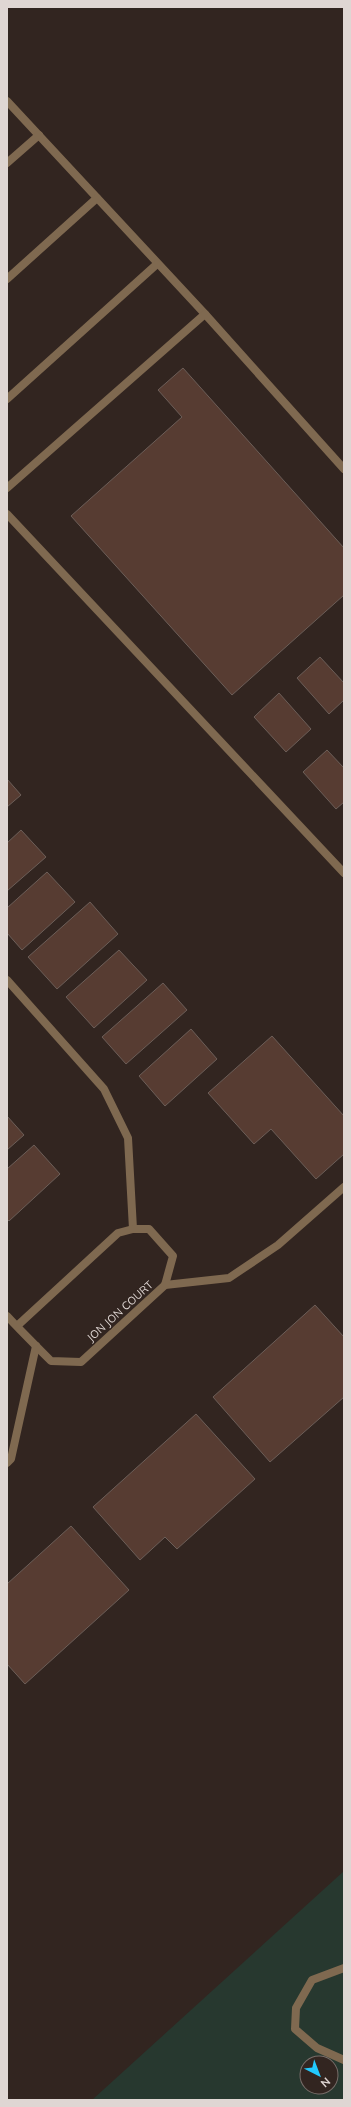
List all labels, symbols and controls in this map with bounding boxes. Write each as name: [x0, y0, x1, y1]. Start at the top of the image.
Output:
street label: JON JON COURT: [84, 1277, 156, 1344]
north arrow: [299, 2055, 339, 2095]
text: N: [318, 2074, 333, 2090]

